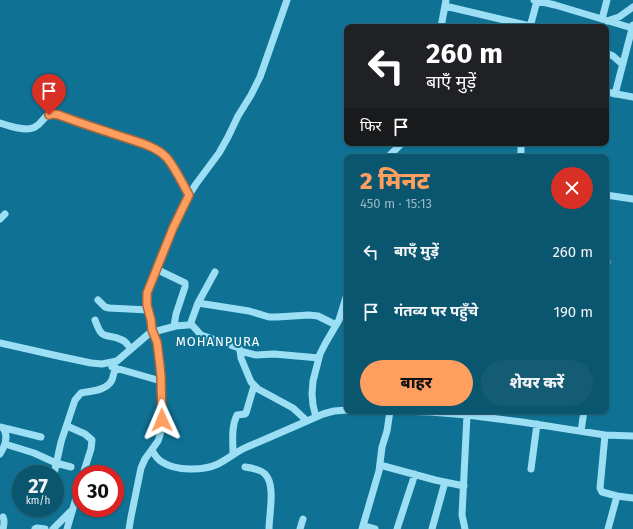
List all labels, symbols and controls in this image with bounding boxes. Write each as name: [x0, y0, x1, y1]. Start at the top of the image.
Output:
text: 260 m: [426, 37, 503, 70]
icon: left: [360, 40, 412, 92]
text: बाएँ मुड़ें: [426, 71, 476, 93]
pin: [32, 74, 66, 115]
icon: arrive: [38, 80, 60, 102]
icon: arrive: [390, 116, 412, 138]
text: फिर: [360, 117, 382, 135]
text: 2 मिनट: [360, 167, 430, 195]
button: close: [551, 167, 593, 209]
text: 450 m · 15:13: [360, 196, 432, 211]
icon: left: [360, 241, 382, 263]
text: बाएँ मुड़ें: [394, 242, 439, 260]
text: 260 m: [552, 243, 593, 261]
icon: arrive: [360, 301, 382, 323]
text: गंतव्य पर पहुँचे: [394, 302, 478, 320]
text: 190 m: [553, 303, 593, 321]
district label: MOHANPURA: [176, 334, 260, 349]
button: बाहर: [360, 360, 473, 406]
button: शेयर करें: [481, 360, 593, 406]
position arrow: [141, 399, 183, 441]
speed limit sign: 30: [72, 465, 124, 517]
text: 27: [28, 474, 48, 498]
text: km/h: [26, 495, 50, 507]

